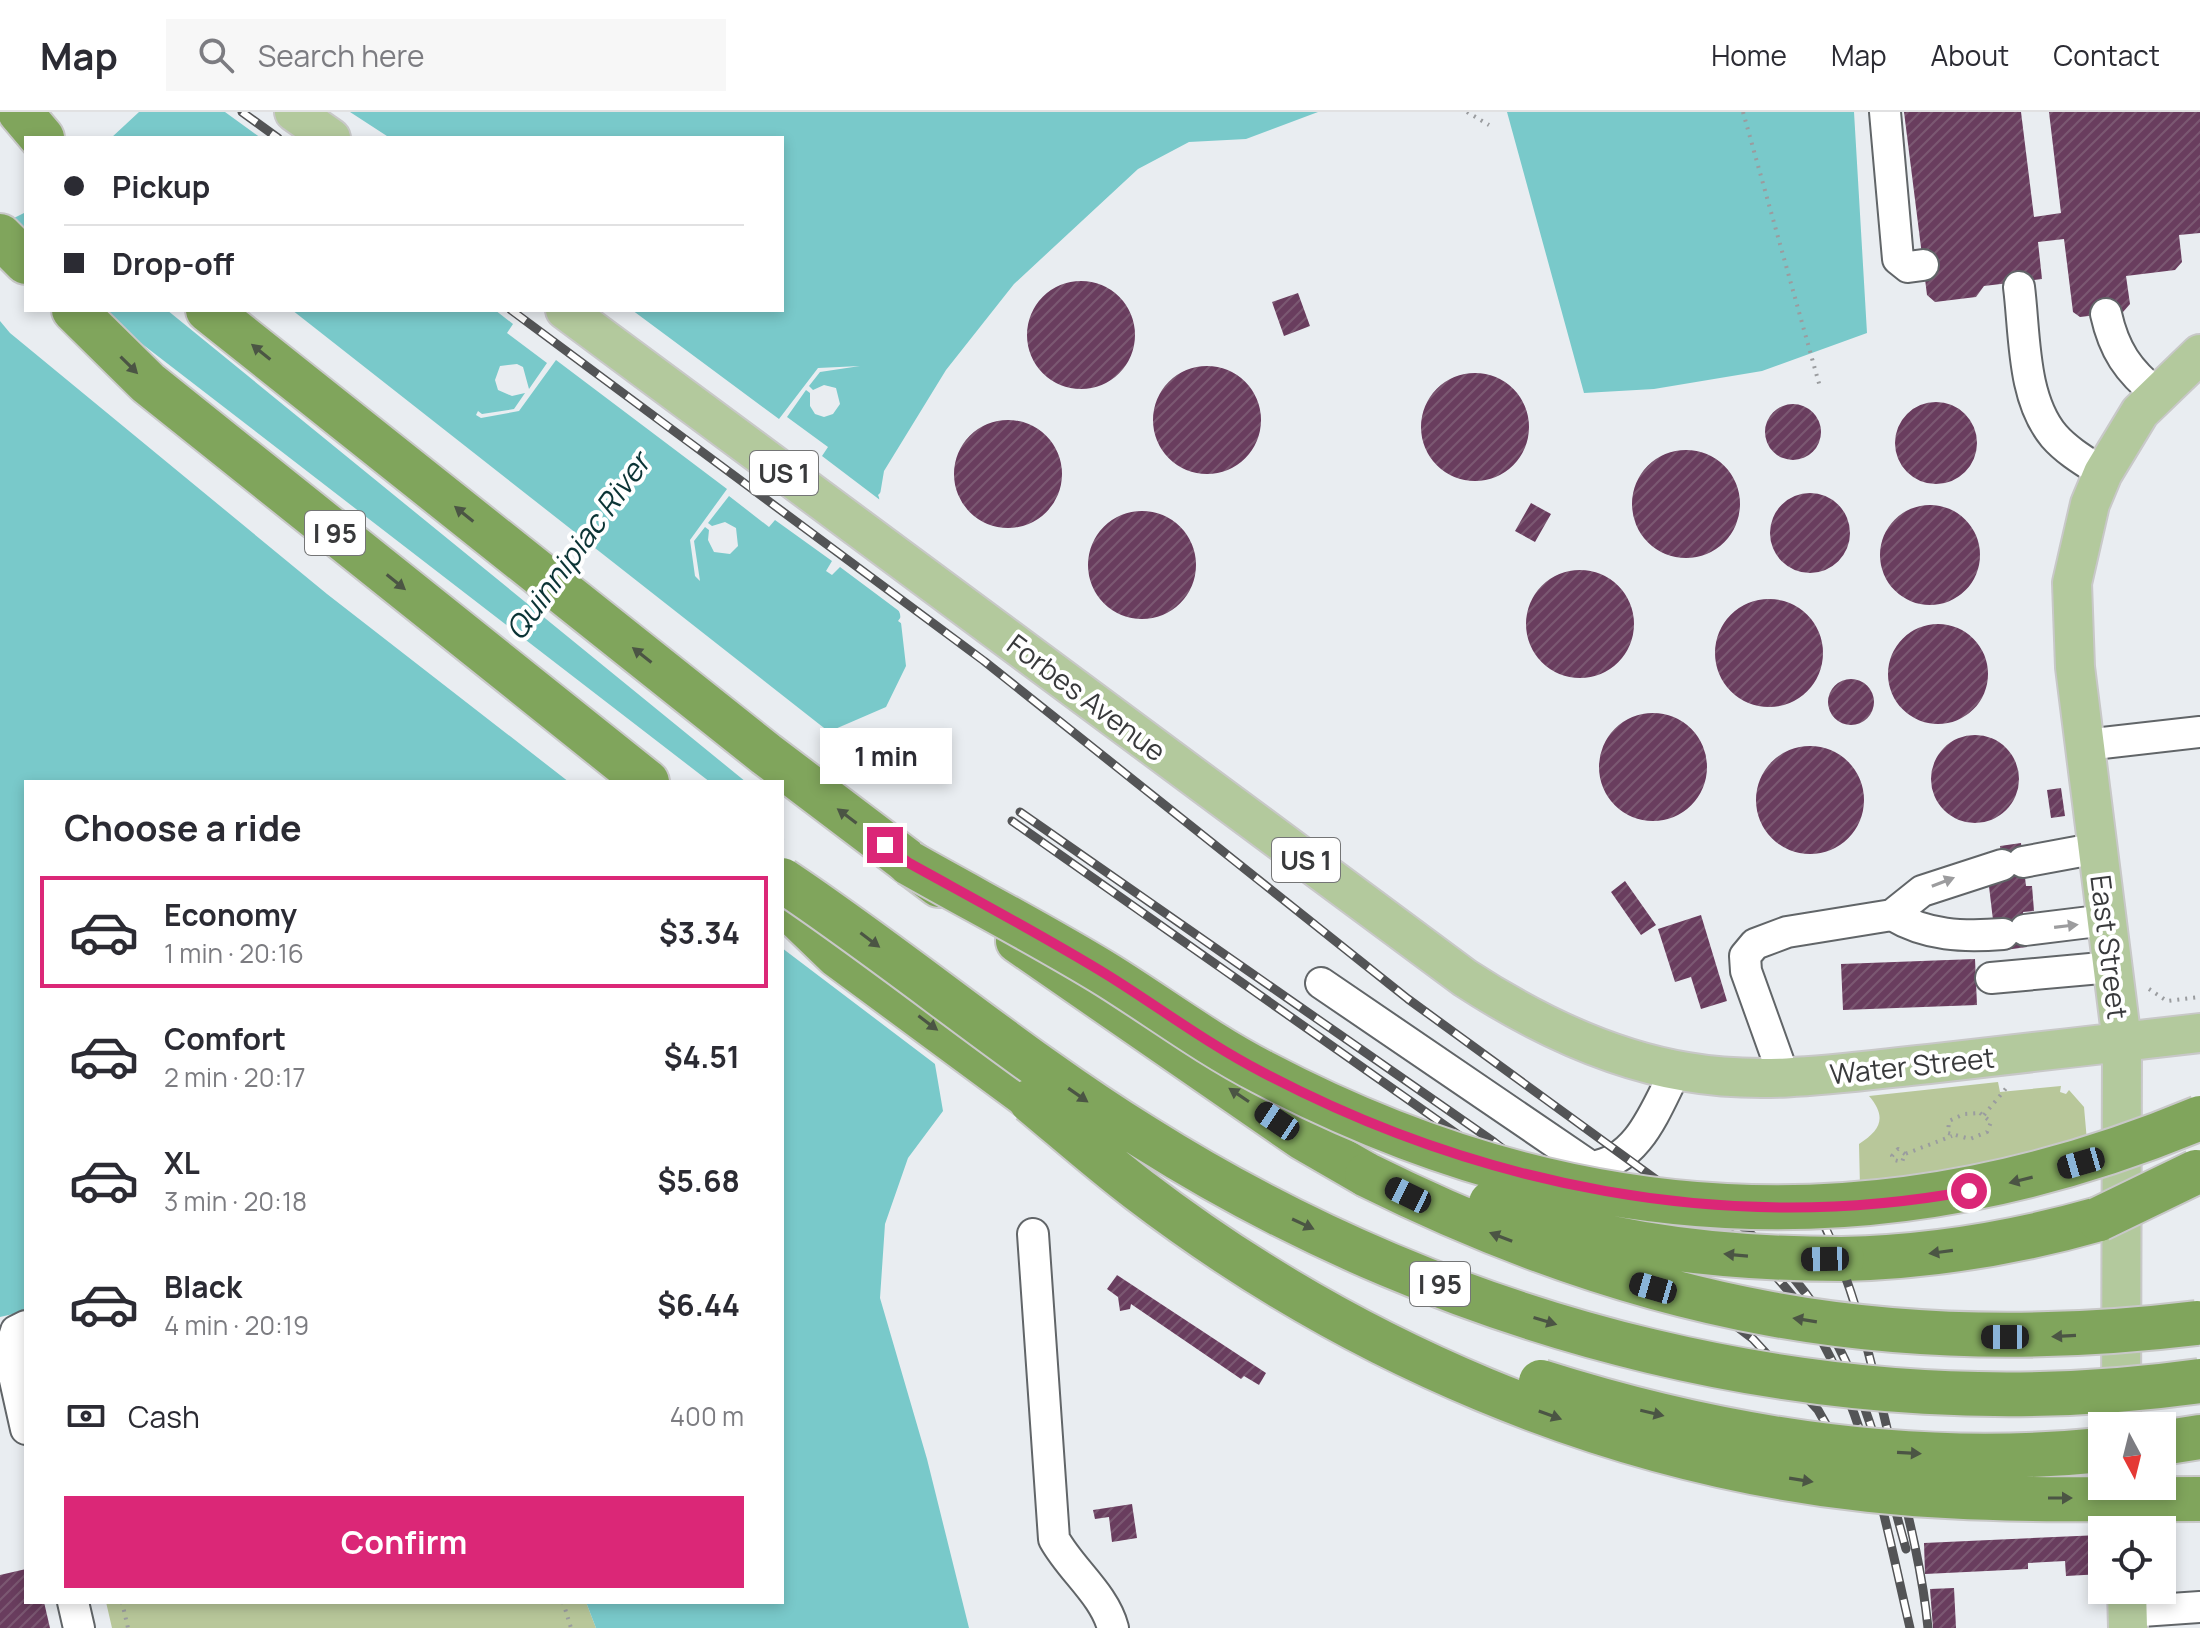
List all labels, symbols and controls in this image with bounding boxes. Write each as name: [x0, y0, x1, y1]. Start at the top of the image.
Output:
search box: [166, 19, 726, 91]
text: Map: [40, 29, 118, 81]
icon: search: [194, 33, 238, 77]
text: Search here: [258, 35, 425, 76]
text: Home: [1711, 36, 1787, 74]
text: Map: [1831, 36, 1887, 74]
text: About: [1931, 36, 2009, 74]
text: Contact: [2053, 36, 2160, 74]
text: Pickup: [112, 166, 210, 207]
text: Drop-off: [112, 243, 234, 284]
one-way arrow: [251, 344, 271, 360]
one-way arrow: [119, 355, 138, 374]
water label: Quinnipiac River: [495, 441, 661, 648]
road number: US 1: [750, 451, 818, 495]
one-way arrow: [454, 506, 474, 522]
road number: I 95: [305, 511, 365, 555]
one-way arrow: [386, 573, 406, 589]
street label: Forbes Avenue: [1000, 625, 1174, 769]
one-way arrow: [632, 647, 653, 664]
callout: 1 min: [819, 729, 951, 785]
text: 1 min: [854, 738, 918, 774]
text: Choose a ride: [64, 803, 302, 852]
one-way arrow: [837, 808, 857, 824]
route end: [867, 827, 903, 863]
road number: US 1: [1272, 838, 1340, 882]
street label: East Street: [2082, 873, 2138, 1021]
one-way arrow: [1931, 876, 1955, 889]
text: Economy: [164, 894, 297, 935]
icon: car: [68, 896, 140, 968]
text: $3.34: [659, 912, 740, 953]
one-way arrow: [2054, 919, 2079, 932]
one-way arrow: [859, 931, 880, 947]
text: 1 min · 20:16: [164, 935, 304, 971]
one-way arrow: [917, 1015, 938, 1031]
text: Comfort: [164, 1018, 286, 1059]
icon: car: [68, 1020, 140, 1092]
text: $4.51: [664, 1036, 740, 1077]
street label: Water Street: [1828, 1037, 1996, 1093]
text: 2 min · 20:17: [164, 1059, 306, 1095]
one-way arrow: [1068, 1087, 1089, 1102]
one-way arrow: [1228, 1087, 1249, 1102]
car: [1250, 1098, 1304, 1144]
text: XL: [164, 1142, 200, 1183]
icon: car: [68, 1144, 140, 1216]
car: [2055, 1145, 2107, 1181]
text: $5.68: [657, 1160, 740, 1201]
route start: [1951, 1173, 1987, 1209]
car: [1381, 1174, 1435, 1216]
one-way arrow: [2008, 1174, 2033, 1186]
text: 3 min · 20:18: [164, 1183, 307, 1219]
one-way arrow: [1292, 1217, 1315, 1231]
one-way arrow: [1489, 1230, 1513, 1243]
one-way arrow: [1928, 1246, 1953, 1259]
car: [1801, 1247, 1849, 1271]
one-way arrow: [1723, 1249, 1748, 1262]
road number: I 95: [1410, 1262, 1470, 1306]
text: Black: [164, 1266, 242, 1307]
icon: car: [68, 1268, 140, 1340]
car: [1627, 1270, 1679, 1306]
text: $6.44: [657, 1284, 740, 1325]
text: 4 min · 20:19: [164, 1307, 309, 1343]
one-way arrow: [1792, 1314, 1817, 1326]
one-way arrow: [1533, 1315, 1557, 1328]
car: [1981, 1325, 2029, 1349]
one-way arrow: [2051, 1330, 2076, 1343]
icon: cash: [64, 1394, 108, 1438]
text: Cash: [128, 1396, 200, 1437]
text: 400 m: [670, 1398, 744, 1434]
one-way arrow: [1640, 1408, 1665, 1420]
one-way arrow: [1538, 1410, 1562, 1422]
north arrow: [2088, 1412, 2176, 1500]
map controls: [2088, 1412, 2176, 1604]
one-way arrow: [1897, 1447, 1922, 1460]
one-way arrow: [1789, 1474, 1814, 1487]
one-way arrow: [2048, 1492, 2073, 1504]
button: Confirm: [64, 1496, 744, 1588]
button: locate: [2088, 1516, 2176, 1604]

